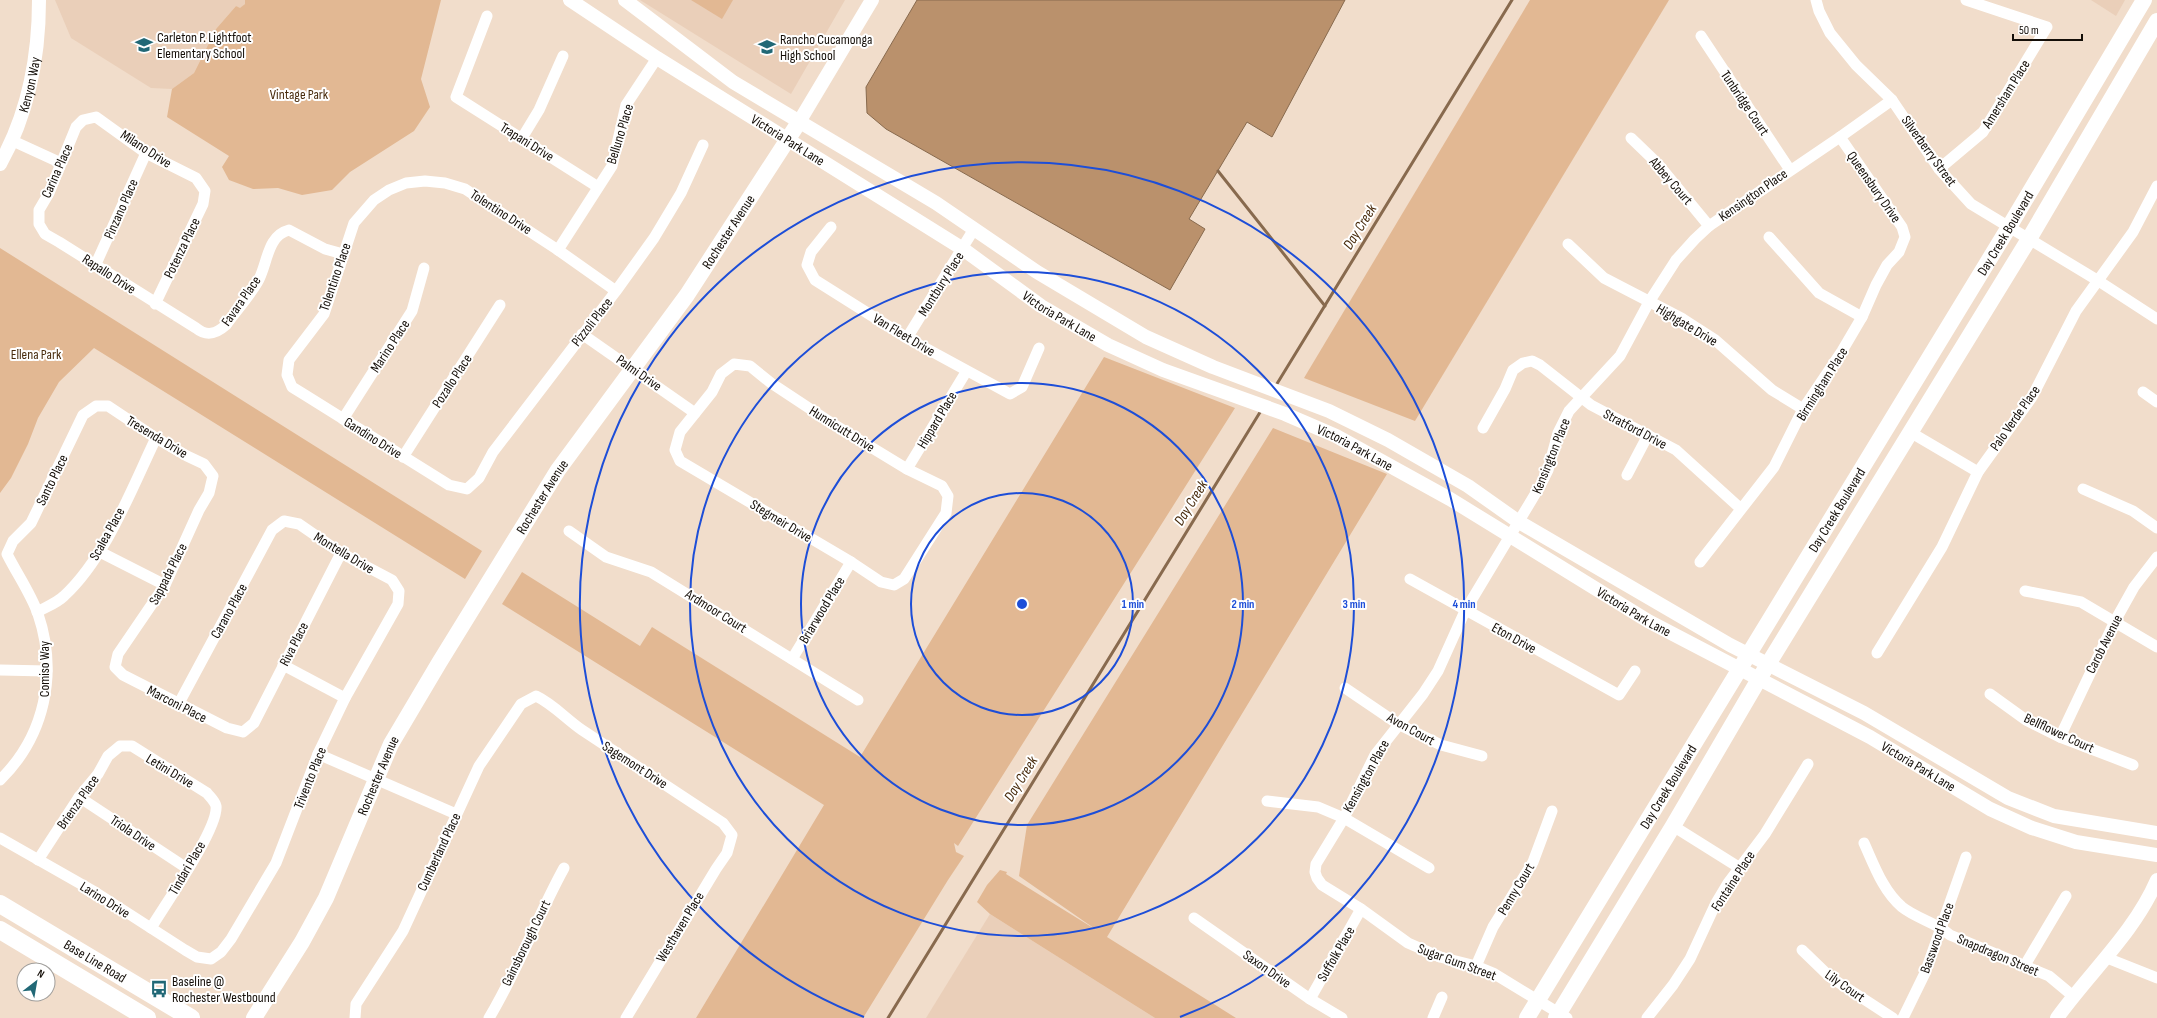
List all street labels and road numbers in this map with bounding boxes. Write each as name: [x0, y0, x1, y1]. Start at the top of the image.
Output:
street label: Kenyon Way: [14, 55, 44, 115]
street label: Amersham Place: [1978, 57, 2034, 132]
street label: Tunbridge Court: [1717, 67, 1773, 139]
street label: Belluno Place: [603, 102, 637, 166]
street label: Victoria Park Lane: [748, 110, 828, 169]
street label: Silverberry Street: [1898, 112, 1960, 190]
street label: Trapani Drive: [497, 119, 557, 165]
street label: Milano Drive: [117, 126, 175, 172]
street label: Carina Place: [38, 141, 76, 201]
street label: Queensbury Drive: [1843, 148, 1905, 226]
street label: Abbey Court: [1645, 153, 1696, 208]
street label: Kensington Place: [1715, 165, 1791, 225]
street label: Pinzano Place: [100, 176, 142, 242]
street label: Tolentino Drive: [467, 186, 535, 238]
street label: Day Creek Boulevard: [1973, 188, 2037, 278]
street label: Rochester Avenue: [698, 191, 758, 272]
street label: Potenza Place: [160, 215, 204, 281]
street label: Tolentino Place: [315, 241, 355, 313]
street label: Montbury Place: [914, 249, 968, 319]
street label: Rapallo Drive: [79, 250, 139, 298]
street label: Favara Place: [218, 273, 264, 329]
street label: Victoria Park Lane: [1019, 287, 1100, 345]
street label: Pizzoli Place: [568, 294, 616, 350]
street label: Highgate Drive: [1653, 300, 1721, 350]
street label: Van Fleet Drive: [870, 310, 938, 360]
street label: Marino Place: [367, 316, 413, 376]
street label: Birmingham Place: [1793, 344, 1851, 424]
street label: Pozallo Place: [428, 351, 476, 411]
street label: Palmi Drive: [613, 351, 665, 395]
street label: Palo Verde Place: [1986, 382, 2044, 454]
street label: Hippard Place: [913, 388, 961, 452]
street label: Hunnicutt Drive: [806, 402, 878, 456]
street label: Stratford Drive: [1600, 405, 1670, 453]
street label: Tresenda Drive: [123, 412, 191, 462]
street label: Gandino Drive: [341, 414, 405, 462]
street label: Kensington Place: [1528, 416, 1574, 496]
street label: Victoria Park Lane: [1314, 420, 1396, 474]
street label: Santo Place: [32, 452, 72, 508]
street label: Rochester Avenue: [512, 456, 572, 537]
street label: Day Creek Boulevard: [1805, 465, 1869, 555]
street label: Stegmeir Drive: [747, 496, 815, 546]
street label: Scalea Place: [86, 505, 128, 563]
street label: Montella Drive: [311, 528, 377, 578]
street label: Sappada Place: [145, 540, 191, 608]
street label: Briarwood Place: [795, 573, 849, 647]
street label: Carano Place: [207, 581, 251, 641]
street label: Victoria Park Lane: [1594, 583, 1674, 640]
street label: Ardmoor Court: [681, 585, 750, 637]
street label: Carob Avenue: [2082, 612, 2126, 676]
street label: Riva Place: [276, 619, 312, 669]
street label: Eton Drive: [1489, 619, 1539, 657]
street label: Comiso Way: [36, 640, 53, 697]
street label: Marconi Place: [144, 682, 210, 726]
street label: Avon Court: [1383, 708, 1438, 749]
street label: Bellflower Court: [2021, 709, 2097, 757]
street label: Rochester Avenue: [353, 733, 403, 818]
street label: Kensington Place: [1339, 737, 1393, 815]
street label: Victoria Park Lane: [1878, 737, 1959, 795]
street label: Sagemont Drive: [599, 738, 671, 792]
street label: Day Creek Boulevard: [1636, 741, 1700, 832]
street label: Trivento Place: [290, 744, 330, 812]
street label: Letini Drive: [143, 750, 197, 792]
street label: Brienza Place: [53, 772, 103, 832]
street label: Cumberland Place: [414, 810, 464, 894]
street label: Triola Drive: [107, 811, 159, 855]
street label: Tindari Place: [165, 838, 209, 898]
street label: Fontaine Place: [1707, 848, 1759, 914]
street label: Penny Court: [1494, 860, 1538, 918]
street label: Larino Drive: [77, 878, 133, 922]
street label: Westhaven Place: [652, 889, 708, 965]
street label: Gainsborough Court: [498, 897, 554, 989]
street label: Basswood Place: [1916, 900, 1958, 976]
street label: Suffolk Place: [1313, 923, 1359, 985]
street label: Snapdragon Street: [1955, 930, 2041, 980]
street label: Base Line Road: [61, 936, 130, 986]
street label: Sugar Gum Street: [1415, 940, 1499, 984]
street label: Saxon Drive: [1240, 946, 1294, 992]
street label: Lily Court: [1822, 966, 1868, 1006]

